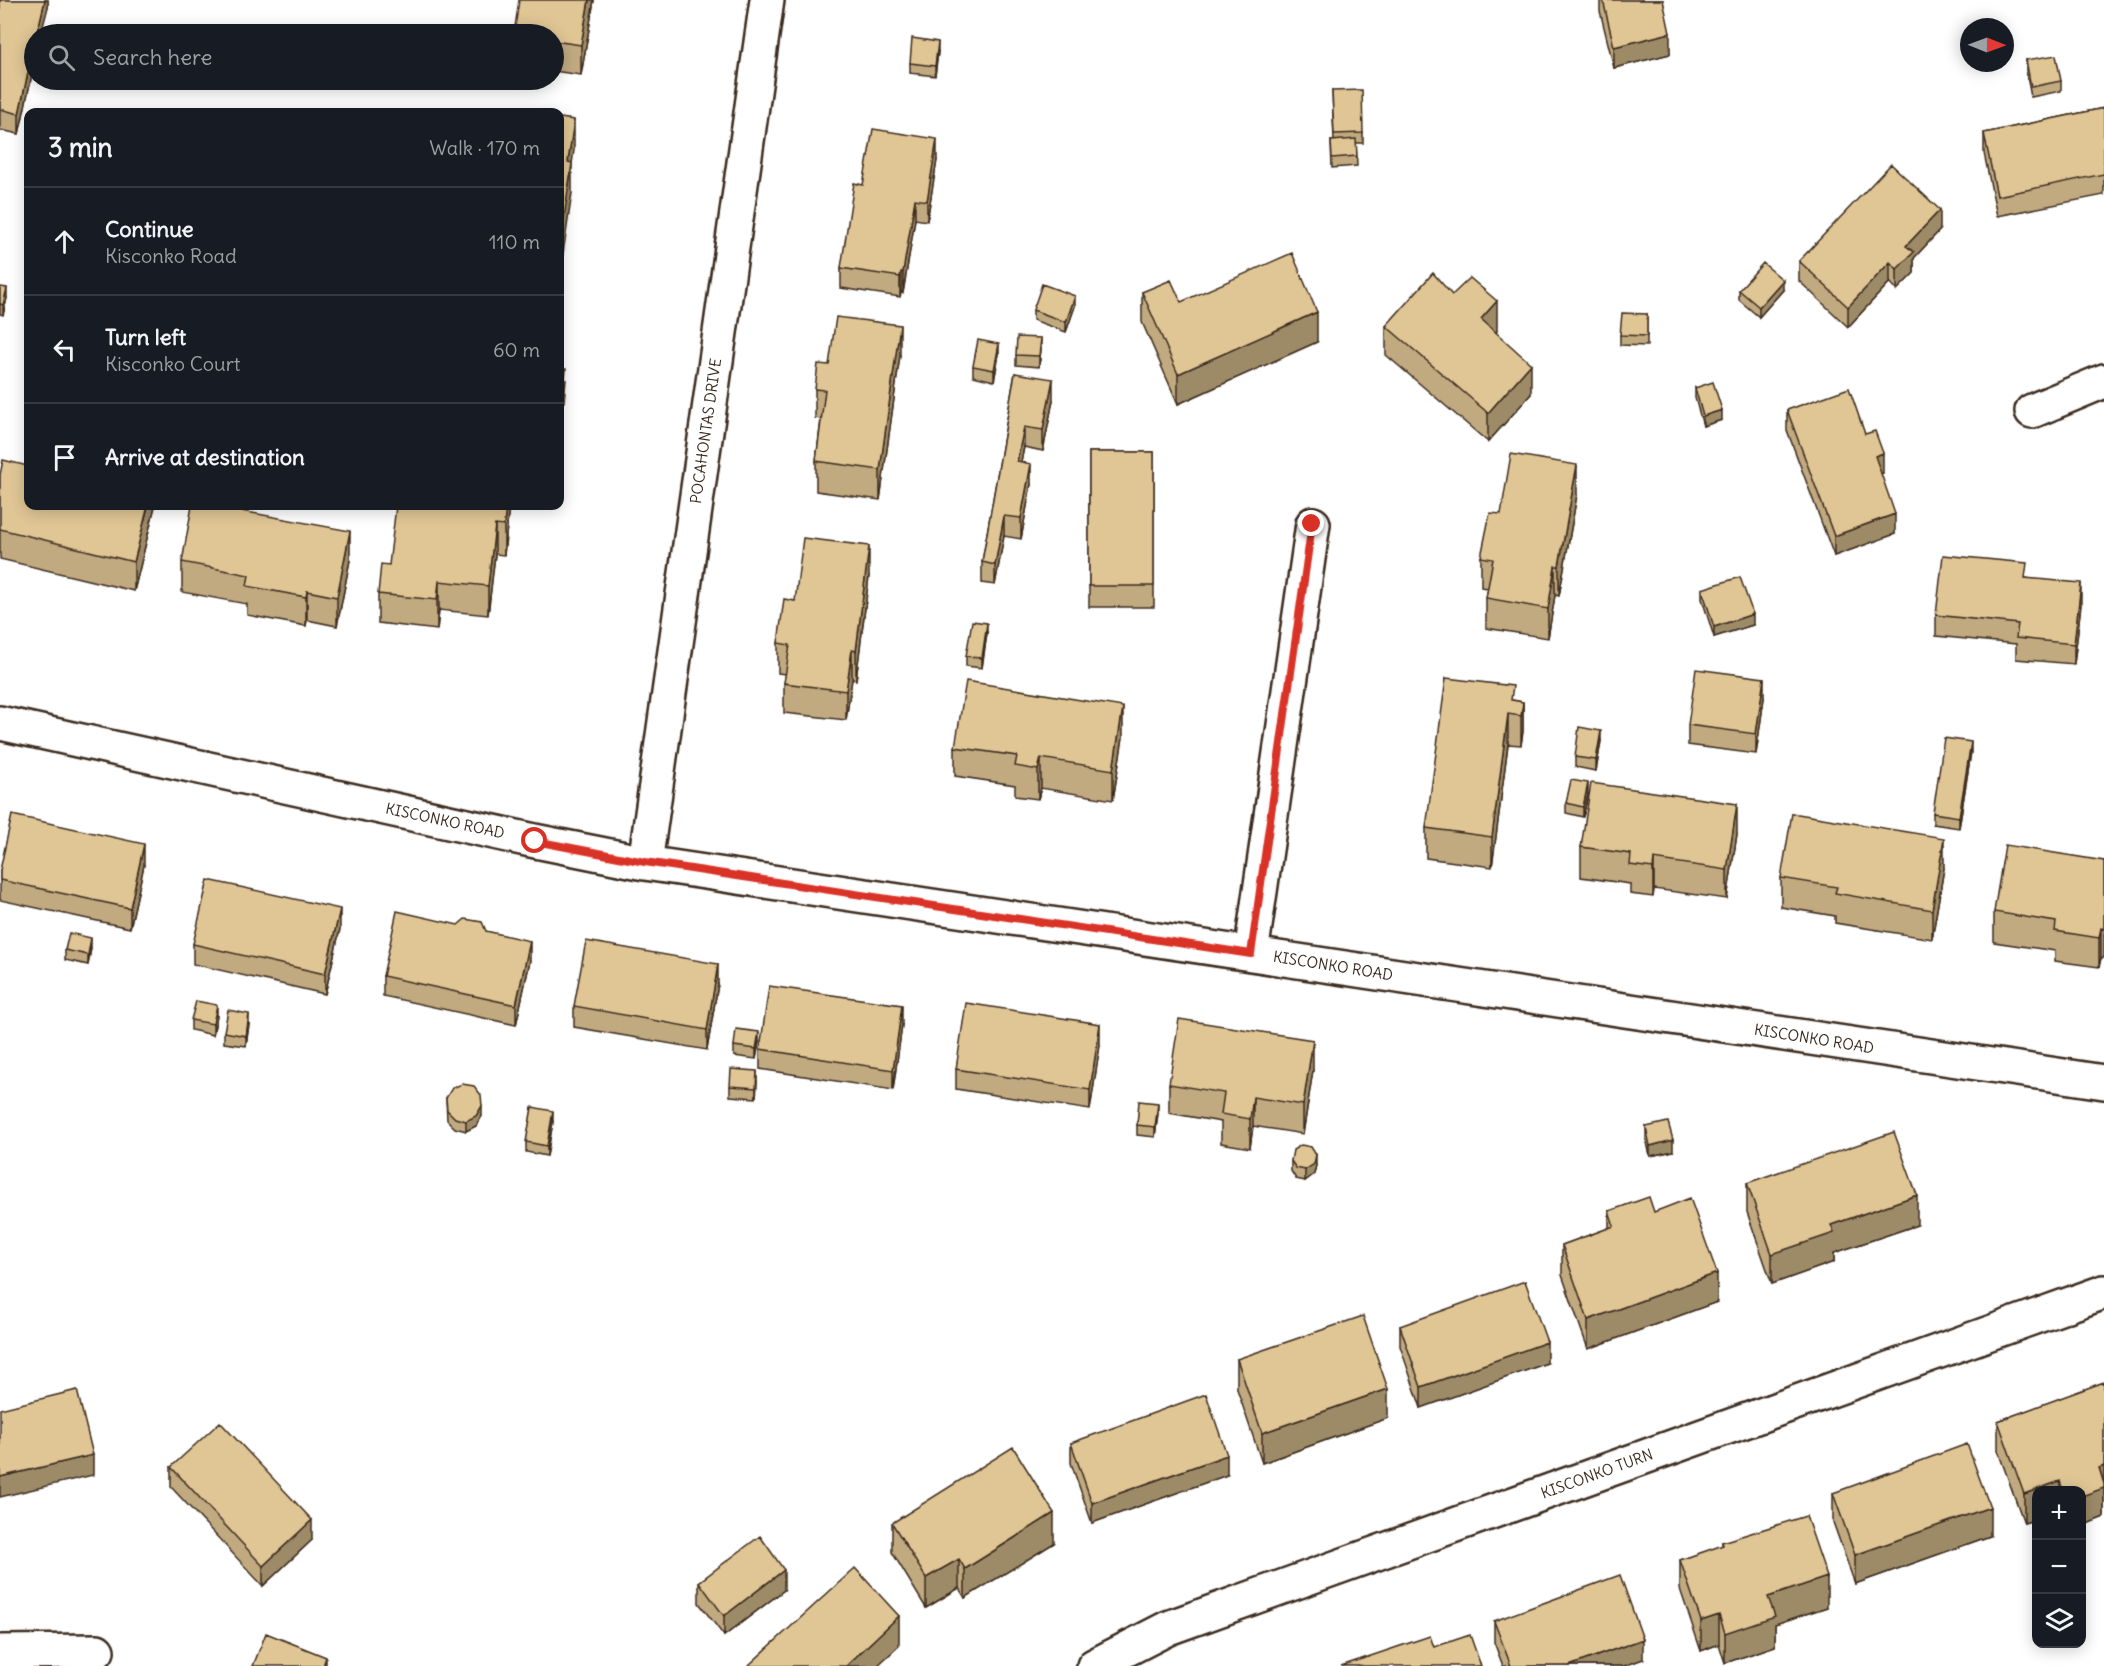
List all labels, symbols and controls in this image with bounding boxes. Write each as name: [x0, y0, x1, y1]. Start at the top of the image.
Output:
north arrow: [1960, 18, 2014, 72]
search box: [24, 24, 564, 90]
icon: search: [45, 41, 78, 74]
text: Search here: [93, 43, 212, 71]
text: 3 min: [48, 131, 113, 164]
text: Walk · 170 m: [429, 135, 540, 160]
text: Continue: [105, 215, 194, 243]
icon: ahead: [48, 225, 81, 258]
text: 110 m: [489, 229, 540, 254]
text: Kisconko Road: [105, 243, 237, 268]
text: Turn left: [105, 323, 186, 351]
icon: left: [48, 333, 81, 366]
text: 60 m: [493, 337, 540, 362]
text: Kisconko Court: [105, 351, 241, 376]
street label: POCAHONTAS DRIVE: [686, 357, 725, 505]
icon: arrive: [48, 441, 81, 474]
text: Arrive at destination: [105, 443, 305, 471]
route end: [1298, 510, 1324, 536]
street label: KISCONKO ROAD: [384, 799, 506, 842]
route start: [521, 827, 547, 853]
street label: KISCONKO ROAD: [1272, 947, 1394, 984]
street label: KISCONKO ROAD: [1753, 1020, 1875, 1057]
street label: KISCONKO TURN: [1538, 1444, 1655, 1503]
map controls: [2032, 1486, 2086, 1648]
button: +: [2032, 1486, 2086, 1540]
button: −: [2032, 1540, 2086, 1594]
button: layers: [2032, 1594, 2086, 1648]

